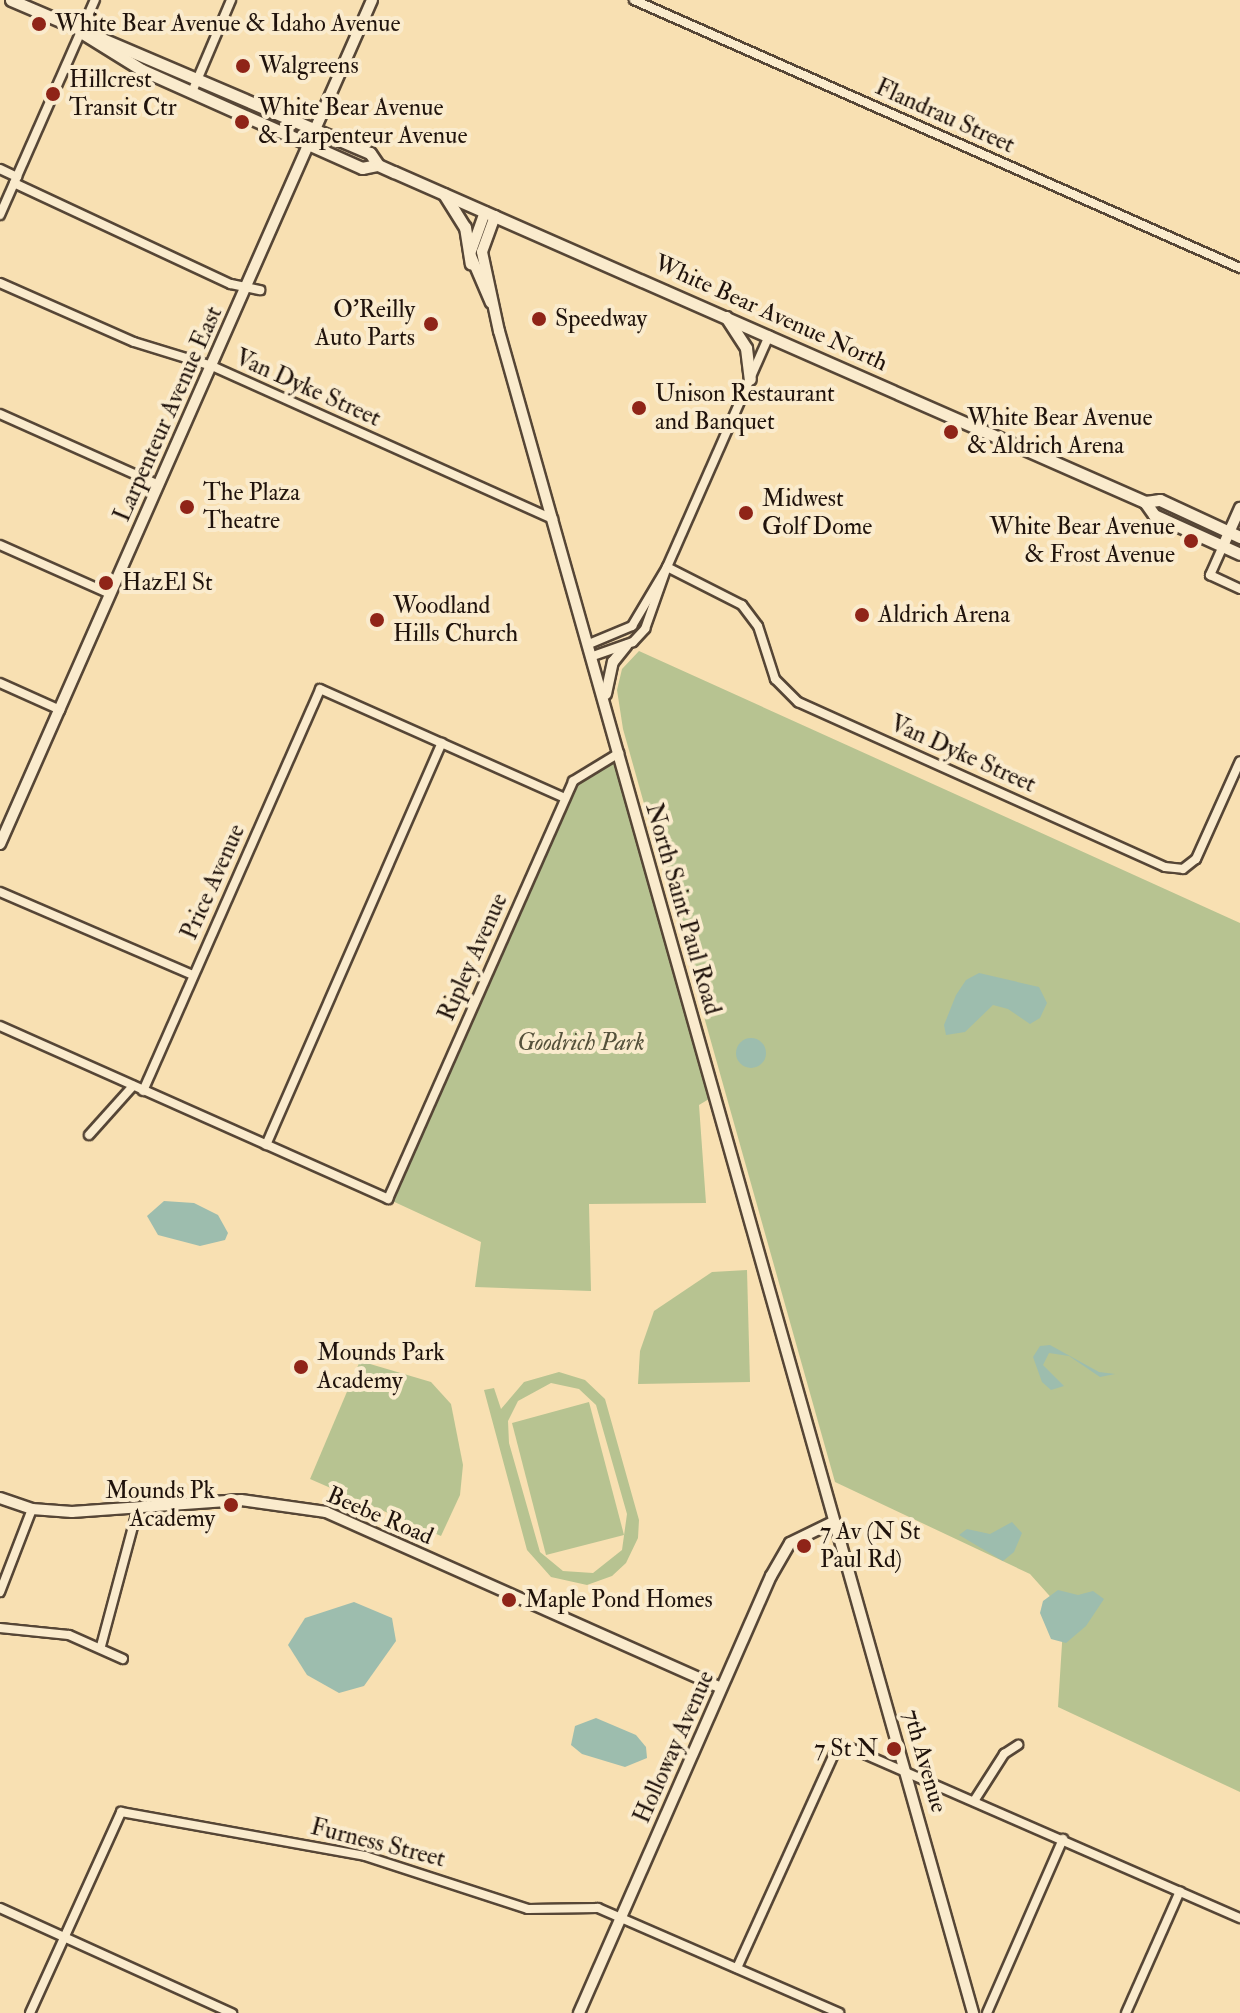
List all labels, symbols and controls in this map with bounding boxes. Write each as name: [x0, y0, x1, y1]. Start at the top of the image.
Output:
place label: White Bear Avenue & Idaho Avenue: [55, 10, 400, 38]
marker: White Bear Avenue & Idaho Avenue: [30, 15, 48, 33]
place label: Walgreens: [259, 52, 359, 80]
marker: Walgreens: [234, 57, 252, 75]
place label: Hillcrest Transit Ctr: [69, 66, 177, 122]
street label: Flandrau Street: [871, 72, 1019, 160]
marker: Hillcrest Transit Ctr: [44, 85, 62, 103]
place label: White Bear Avenue & Larpenteur Avenue: [258, 94, 467, 150]
marker: White Bear Avenue & Larpenteur Avenue: [233, 113, 251, 131]
street label: White Bear Avenue North: [650, 249, 892, 377]
place label: O'Reilly Auto Parts: [315, 296, 415, 352]
street label: Larpenteur Avenue East: [108, 302, 228, 526]
place label: Speedway: [555, 305, 647, 333]
marker: Speedway: [530, 310, 548, 328]
marker: O'Reilly Auto Parts: [422, 315, 440, 333]
street label: Van Dyke Street: [231, 343, 385, 433]
place label: Unison Restaurant and Banquet: [655, 380, 835, 436]
marker: Unison Restaurant and Banquet: [630, 399, 648, 417]
place label: White Bear Avenue & Aldrich Arena: [967, 404, 1152, 460]
marker: White Bear Avenue & Aldrich Arena: [942, 423, 960, 441]
place label: The Plaza Theatre: [203, 479, 300, 535]
place label: Midwest Golf Dome: [762, 485, 872, 541]
marker: The Plaza Theatre: [178, 498, 196, 516]
marker: Midwest Golf Dome: [737, 504, 755, 522]
place label: White Bear Avenue & Frost Avenue: [990, 513, 1175, 569]
marker: White Bear Avenue & Frost Avenue: [1182, 532, 1200, 550]
place label: HazEl St: [122, 569, 213, 597]
marker: HazEl St: [97, 574, 115, 592]
place label: Woodland Hills Church: [393, 592, 518, 648]
place label: Aldrich Arena: [878, 601, 1010, 629]
marker: Aldrich Arena: [853, 606, 871, 624]
marker: Woodland Hills Church: [368, 611, 386, 629]
street label: Van Dyke Street: [886, 709, 1040, 799]
street label: North Saint Paul Road: [639, 800, 727, 1018]
street label: Price Avenue: [175, 820, 251, 944]
street label: Ripley Avenue: [432, 889, 514, 1025]
park label: Goodrich Park: [517, 1029, 645, 1057]
place label: Mounds Park Academy: [317, 1339, 445, 1395]
marker: Mounds Park Academy: [292, 1358, 310, 1376]
place label: Mounds Pk Academy: [105, 1477, 215, 1533]
street label: Beebe Road: [322, 1481, 438, 1551]
marker: Mounds Pk Academy: [222, 1496, 240, 1514]
place label: 7 Av (N St Paul Rd): [820, 1518, 921, 1574]
marker: 7 Av (N St Paul Rd): [795, 1537, 813, 1555]
place label: Maple Pond Homes: [525, 1586, 713, 1614]
marker: Maple Pond Homes: [500, 1591, 518, 1609]
street label: Holloway Avenue: [628, 1666, 720, 1828]
street label: 7th Avenue: [897, 1706, 953, 1816]
place label: 7 St N: [814, 1735, 878, 1763]
marker: 7 St N: [885, 1740, 903, 1758]
street label: Furness Street: [308, 1812, 448, 1874]

